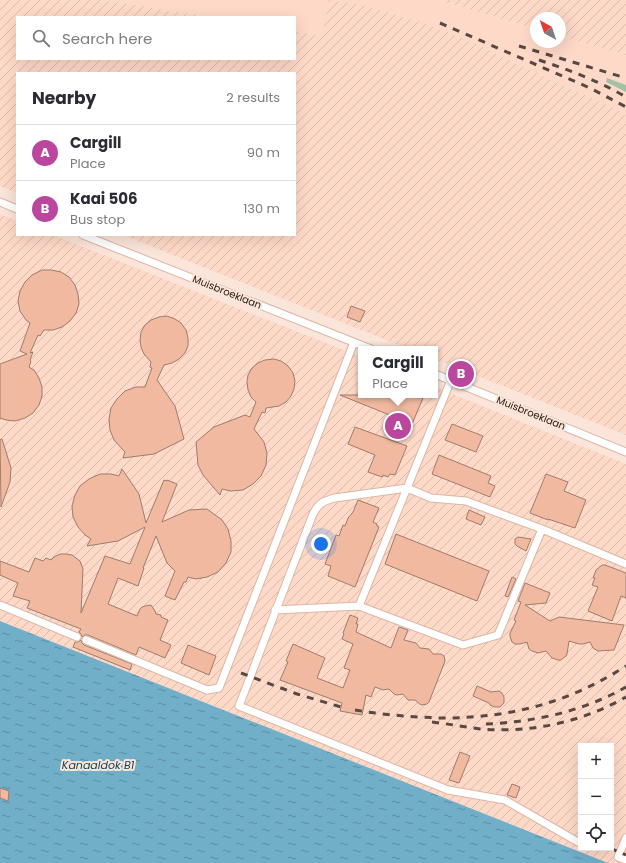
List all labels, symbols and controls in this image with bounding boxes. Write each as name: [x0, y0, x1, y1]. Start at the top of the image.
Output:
north arrow: [530, 12, 566, 48]
search box: [16, 16, 296, 60]
icon: search: [30, 27, 52, 49]
text: Search here: [62, 28, 152, 49]
text: Nearby: [32, 86, 96, 110]
text: 2 results: [226, 88, 280, 107]
text: Cargill: [70, 132, 122, 153]
text: A: [40, 143, 50, 162]
text: 90 m: [247, 143, 280, 162]
text: Place: [70, 154, 105, 173]
text: Kaai 506: [70, 188, 138, 209]
text: B: [41, 199, 49, 218]
text: 130 m: [243, 199, 280, 218]
text: Bus stop: [70, 210, 125, 229]
street label: Muisbroeklaan: [190, 271, 264, 313]
popup: [358, 346, 438, 398]
text: Cargill: [372, 352, 424, 373]
pin: B: [448, 359, 474, 389]
text: Place: [372, 374, 408, 393]
street label: Muisbroeklaan: [494, 392, 568, 434]
pin: A: [385, 411, 411, 441]
your location: [311, 534, 331, 554]
map controls: [578, 743, 614, 851]
button: +: [578, 743, 614, 779]
water label: Kanaaldok B1: [62, 757, 135, 773]
button: −: [578, 779, 614, 815]
button: locate: [578, 815, 614, 851]

